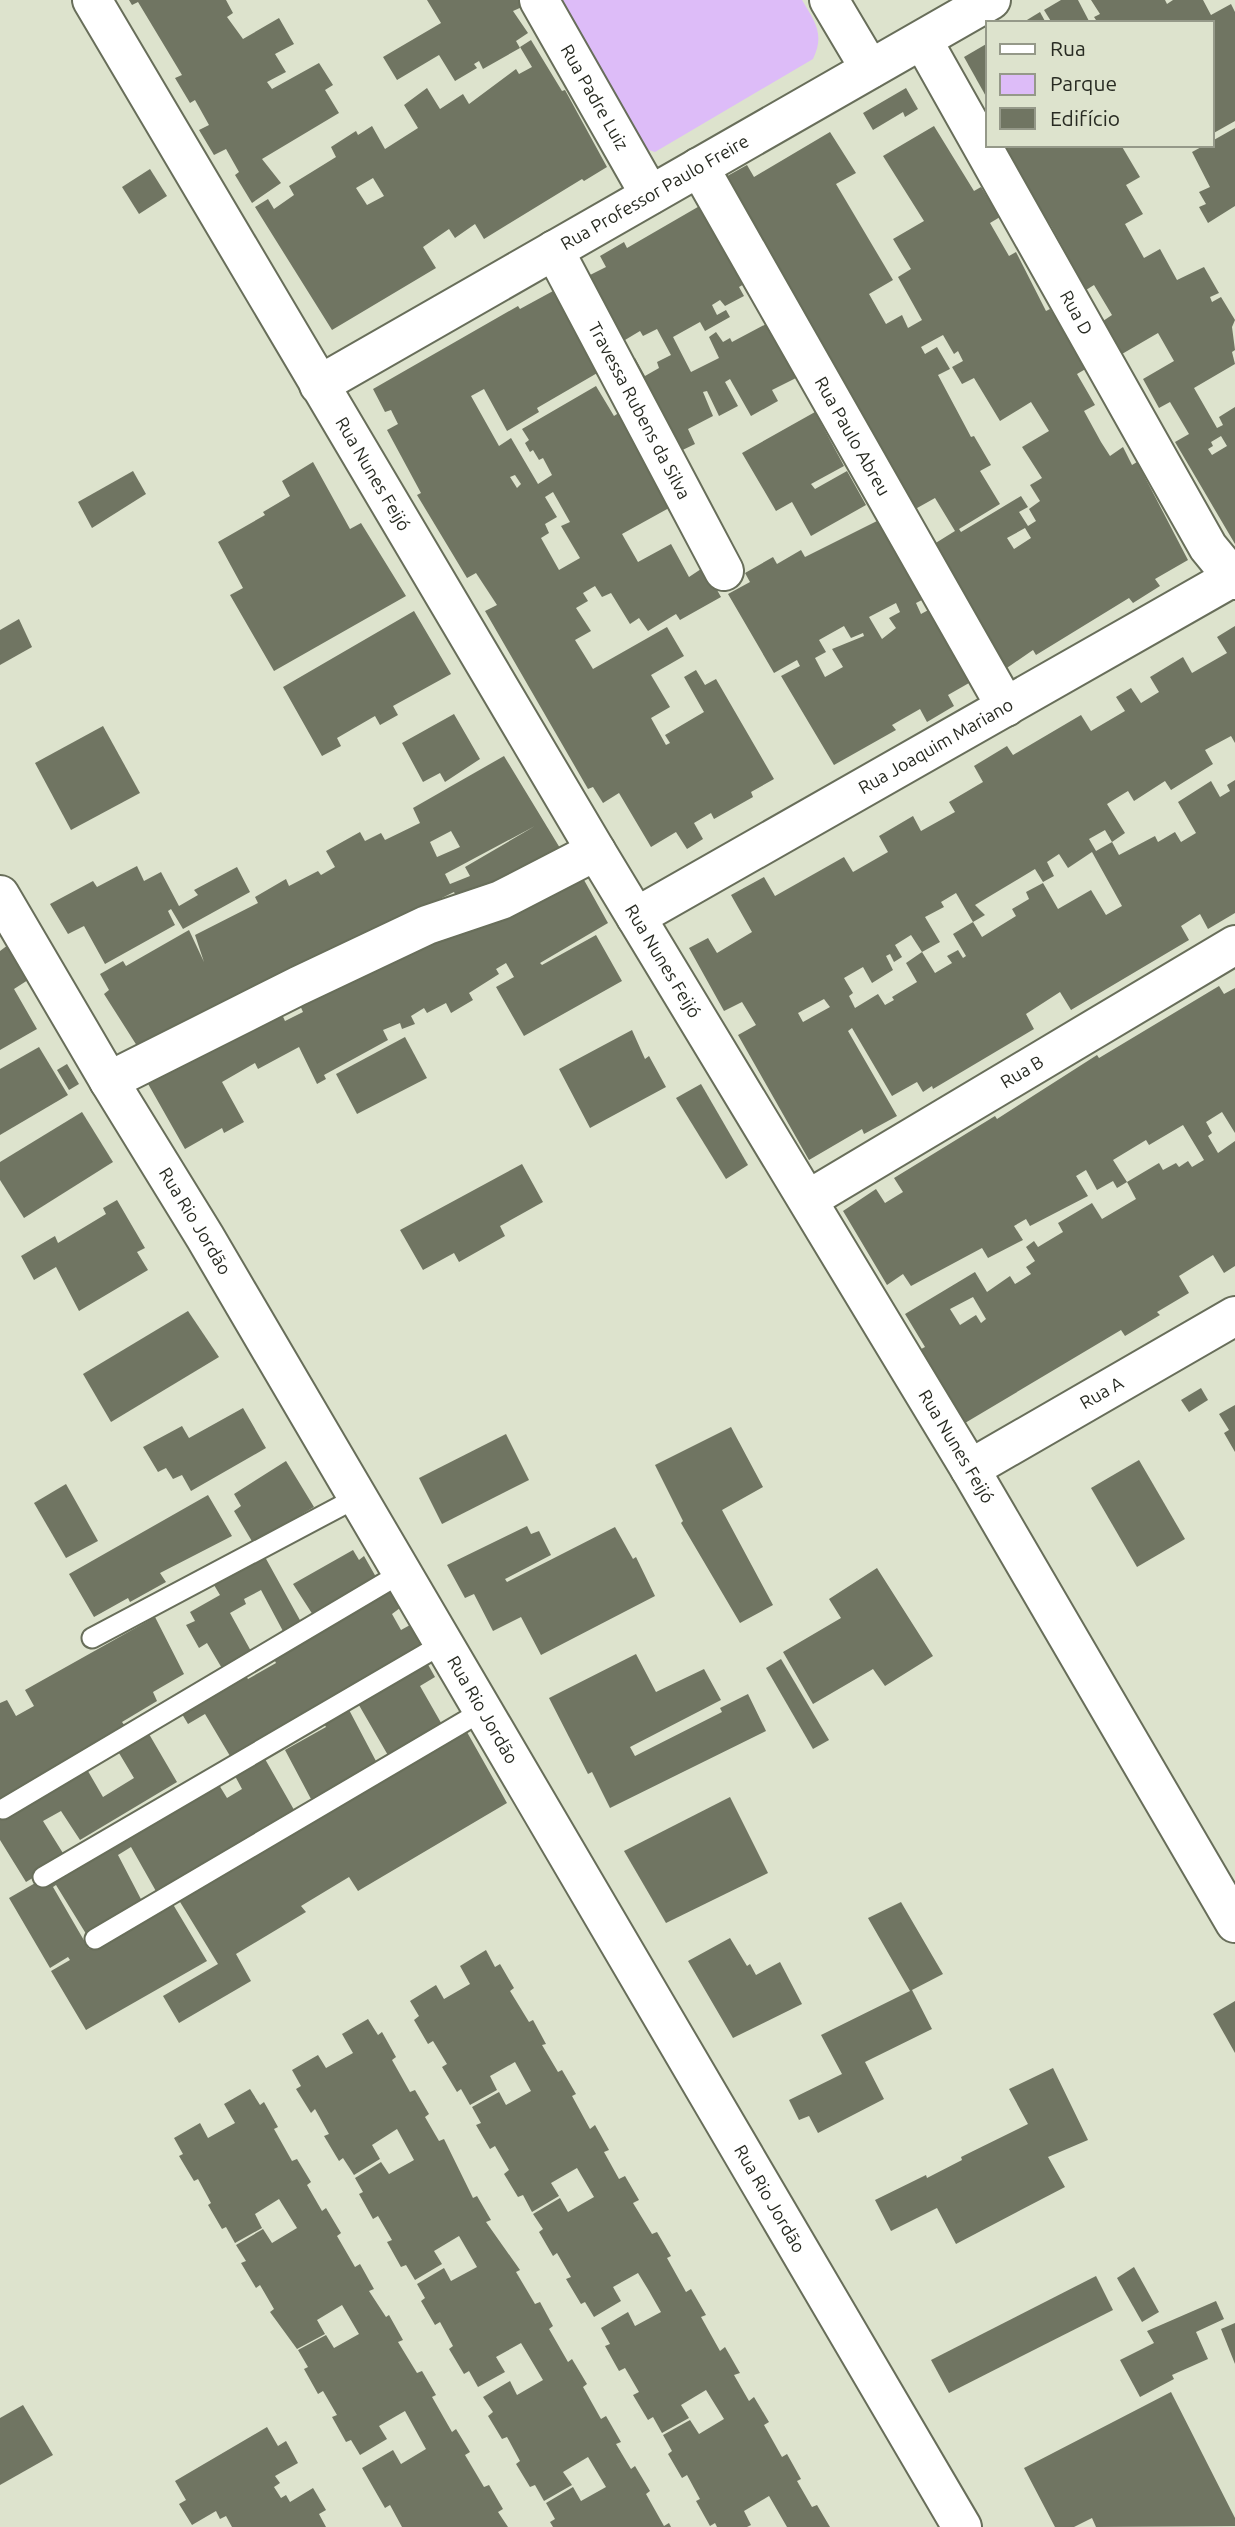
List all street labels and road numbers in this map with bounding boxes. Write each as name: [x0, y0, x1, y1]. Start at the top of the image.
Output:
street label: Rua Padre Luiz: [557, 40, 633, 153]
street label: Rua Professor Paulo Freire: [557, 130, 752, 253]
street label: Rua D: [1057, 287, 1097, 338]
street label: Travessa Rubens da Silva: [585, 318, 695, 502]
street label: Rua Paulo Abreu: [811, 373, 895, 499]
street label: Rua Nunes Feijó: [332, 413, 415, 534]
street label: Rua Joaquim Mariano: [855, 694, 1016, 797]
street label: Rua Nunes Feijó: [622, 901, 706, 1021]
street label: Rua B: [996, 1051, 1047, 1092]
street label: Rua Rio Jordão: [156, 1163, 236, 1278]
street label: Rua A: [1076, 1372, 1127, 1412]
street label: Rua Nunes Feijó: [915, 1386, 999, 1506]
street label: Rua Rio Jordão: [444, 1652, 523, 1767]
street label: Rua Rio Jordão: [731, 2141, 810, 2256]

